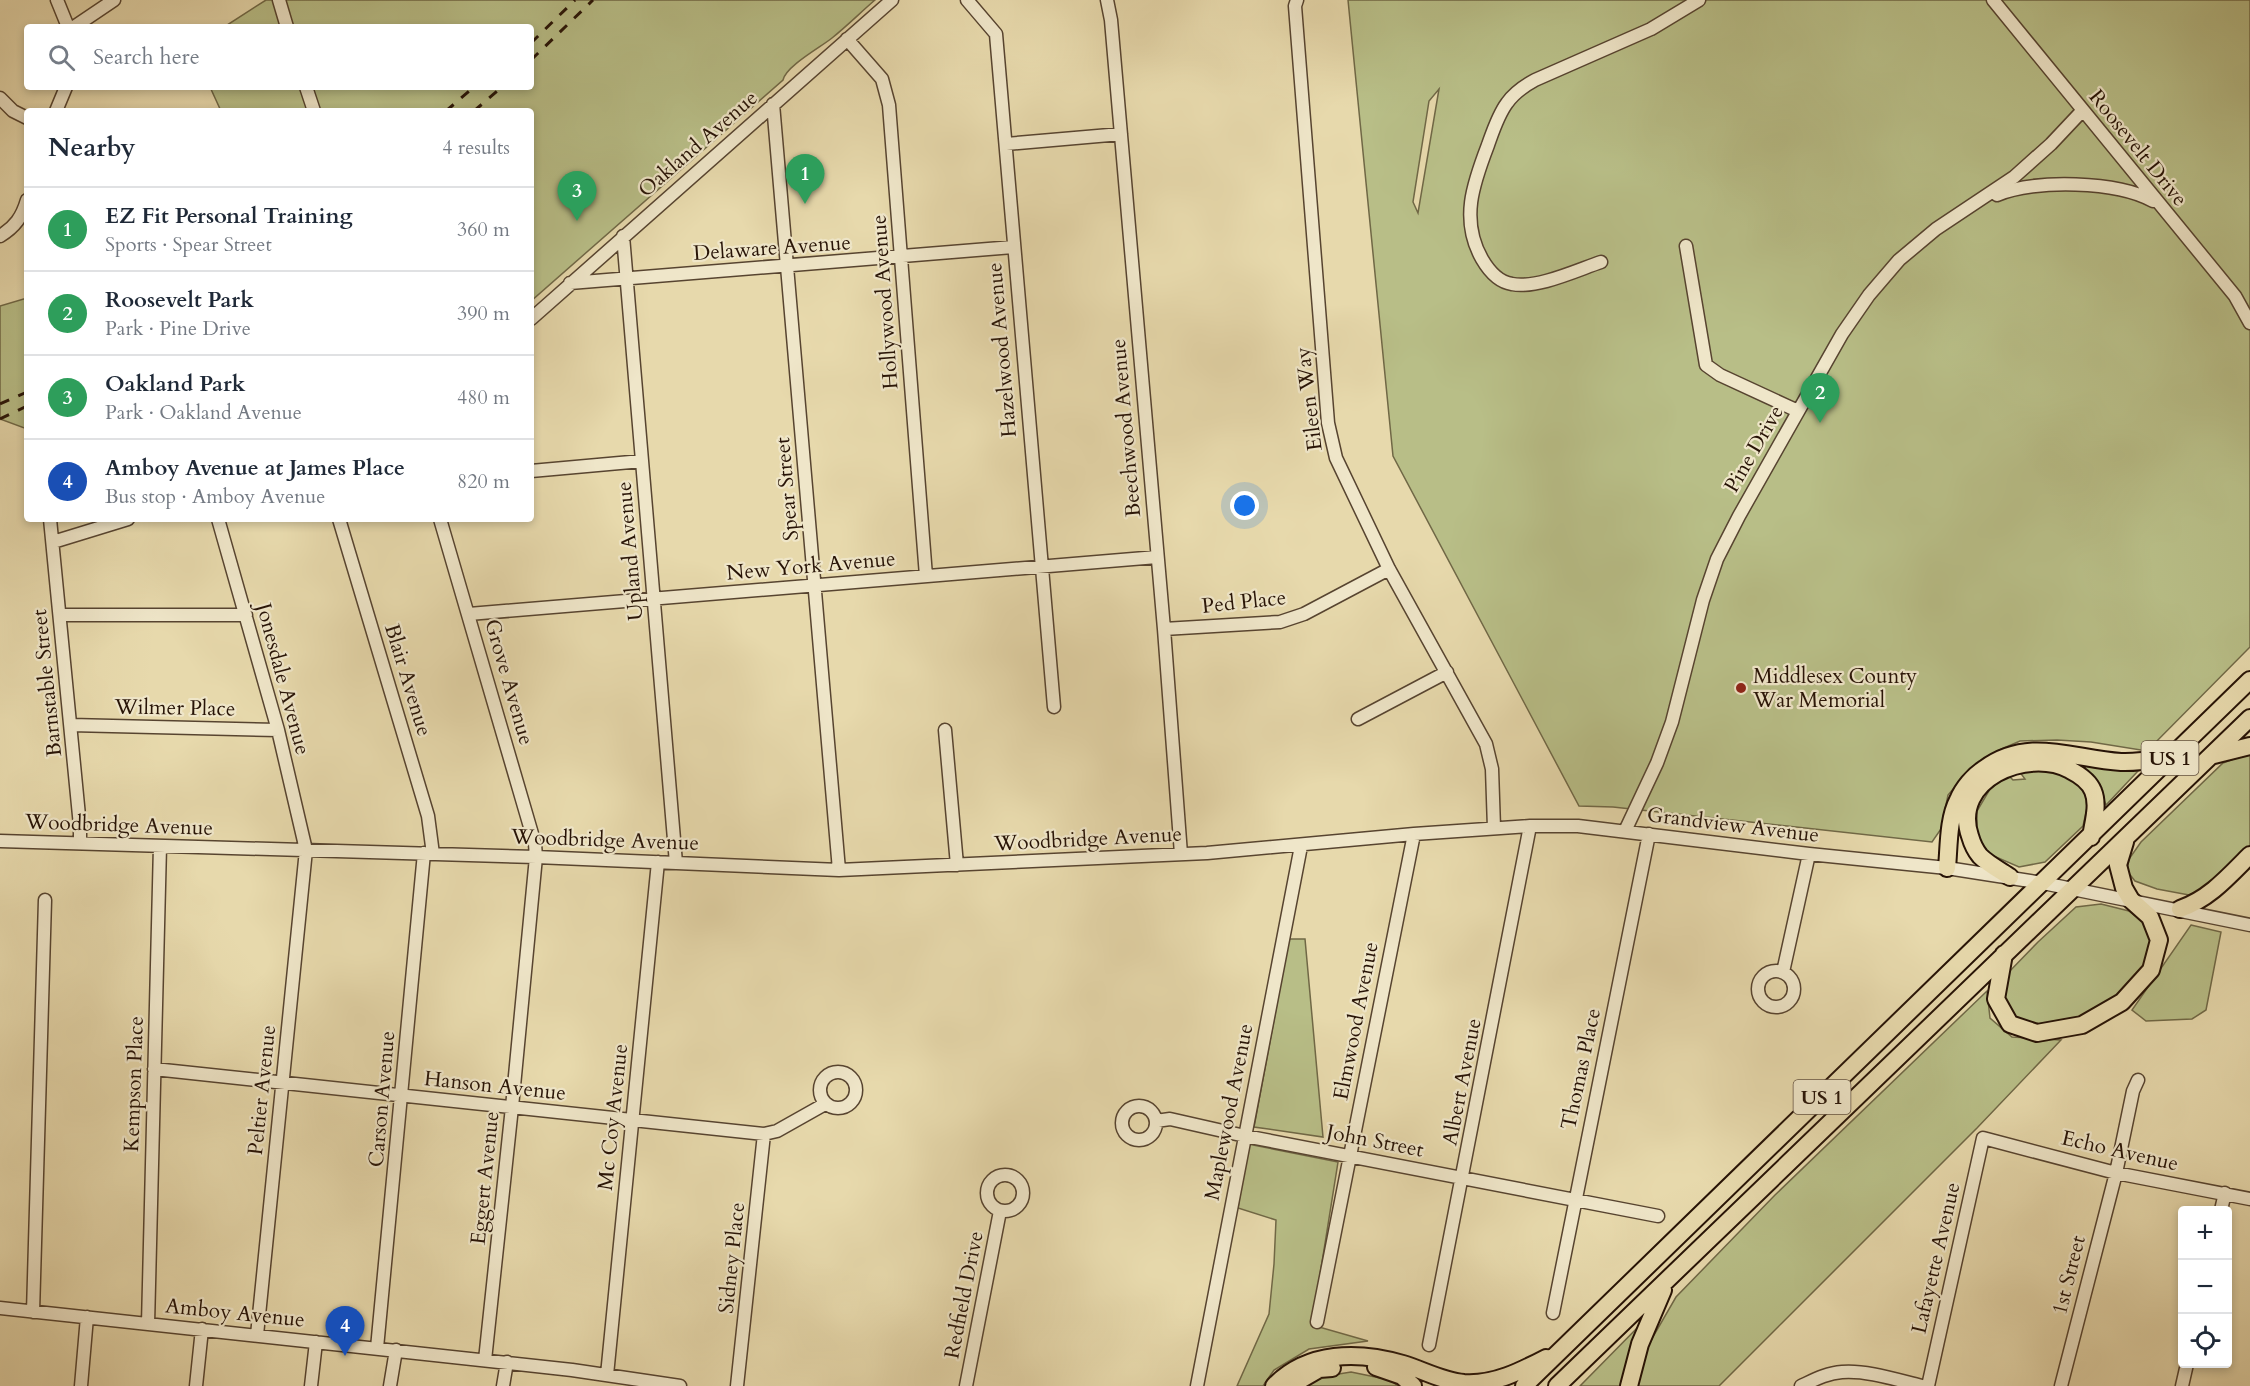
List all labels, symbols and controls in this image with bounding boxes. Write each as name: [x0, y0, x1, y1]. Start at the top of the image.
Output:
search box: [24, 24, 534, 90]
icon: search: [45, 41, 78, 74]
text: Search here: [93, 42, 200, 72]
street label: Oakland Avenue: [632, 84, 764, 204]
street label: Roosevelt Drive: [2082, 84, 2194, 212]
text: Nearby: [48, 130, 136, 165]
text: 4 results: [442, 134, 510, 161]
pin: 1: [786, 154, 824, 204]
pin: 3: [558, 172, 596, 221]
text: EZ Fit Personal Training: [105, 201, 353, 231]
street label: Hollywood Avenue: [864, 214, 906, 390]
text: 1: [62, 216, 73, 243]
text: 360 m: [457, 216, 510, 243]
street label: Delaware Avenue: [692, 228, 852, 268]
text: Sports · Spear Street: [105, 231, 272, 258]
street label: Hazelwood Avenue: [980, 261, 1024, 439]
text: Roosevelt Park: [105, 285, 254, 315]
text: 2: [62, 300, 73, 327]
text: 390 m: [457, 300, 510, 327]
text: Park · Pine Drive: [105, 315, 251, 342]
street label: Beechwood Avenue: [1104, 338, 1148, 518]
street label: Eileen Way: [1288, 346, 1330, 452]
text: Oakland Park: [105, 369, 246, 399]
pin: 2: [1800, 374, 1840, 423]
text: 3: [62, 384, 73, 411]
text: 480 m: [457, 384, 510, 411]
text: Park · Oakland Avenue: [105, 399, 302, 426]
street label: Pine Drive: [1717, 400, 1791, 498]
street label: Spear Street: [768, 436, 806, 542]
text: Amboy Avenue at James Place: [105, 453, 405, 483]
text: 4: [62, 468, 73, 495]
text: 820 m: [457, 468, 510, 495]
street label: Upland Avenue: [609, 480, 651, 622]
text: Bus stop · Amboy Avenue: [105, 483, 325, 510]
your location: [1230, 491, 1259, 520]
street label: New York Avenue: [725, 544, 897, 588]
street label: Ped Place: [1200, 583, 1288, 621]
street label: Jonesdale Avenue: [248, 597, 317, 758]
street label: Barnstable Street: [25, 608, 69, 758]
street label: Grove Avenue: [477, 616, 541, 748]
street label: Blair Avenue: [377, 620, 439, 740]
place label: Middlesex County War Memorial: [1752, 662, 1917, 715]
marker: Middlesex County War Memorial: [1734, 681, 1748, 695]
street label: Wilmer Place: [113, 692, 236, 724]
road number: US 1: [2142, 741, 2198, 775]
street label: Grandview Avenue: [1645, 800, 1821, 850]
street label: Woodbridge Avenue: [23, 807, 214, 843]
street label: Woodbridge Avenue: [992, 820, 1183, 858]
street label: Woodbridge Avenue: [509, 822, 700, 858]
street label: Elmwood Avenue: [1326, 939, 1386, 1103]
street label: Thomas Place: [1554, 1005, 1608, 1133]
street label: Kempson Place: [117, 1016, 151, 1152]
street label: Albert Avenue: [1435, 1016, 1489, 1148]
street label: Maplewood Avenue: [1198, 1021, 1260, 1203]
street label: Peltier Avenue: [241, 1023, 283, 1157]
street label: Carson Avenue: [362, 1030, 402, 1168]
street label: Mc Coy Avenue: [591, 1042, 635, 1192]
street label: Hanson Avenue: [423, 1064, 567, 1108]
road number: US 1: [1794, 1080, 1850, 1114]
street label: Eggert Avenue: [464, 1110, 506, 1246]
street label: John Street: [1321, 1117, 1426, 1165]
street label: Echo Avenue: [2059, 1123, 2181, 1179]
street label: Lafayette Avenue: [1905, 1179, 1967, 1337]
street label: Sidney Place: [712, 1201, 752, 1315]
map controls: [2178, 1206, 2232, 1368]
button: +: [2178, 1206, 2232, 1260]
street label: Redfield Drive: [937, 1229, 991, 1361]
street label: 1st Street: [2045, 1232, 2093, 1318]
button: −: [2178, 1260, 2232, 1314]
street label: Amboy Avenue: [164, 1291, 306, 1335]
pin: 4: [326, 1306, 364, 1356]
button: locate: [2178, 1314, 2232, 1368]

